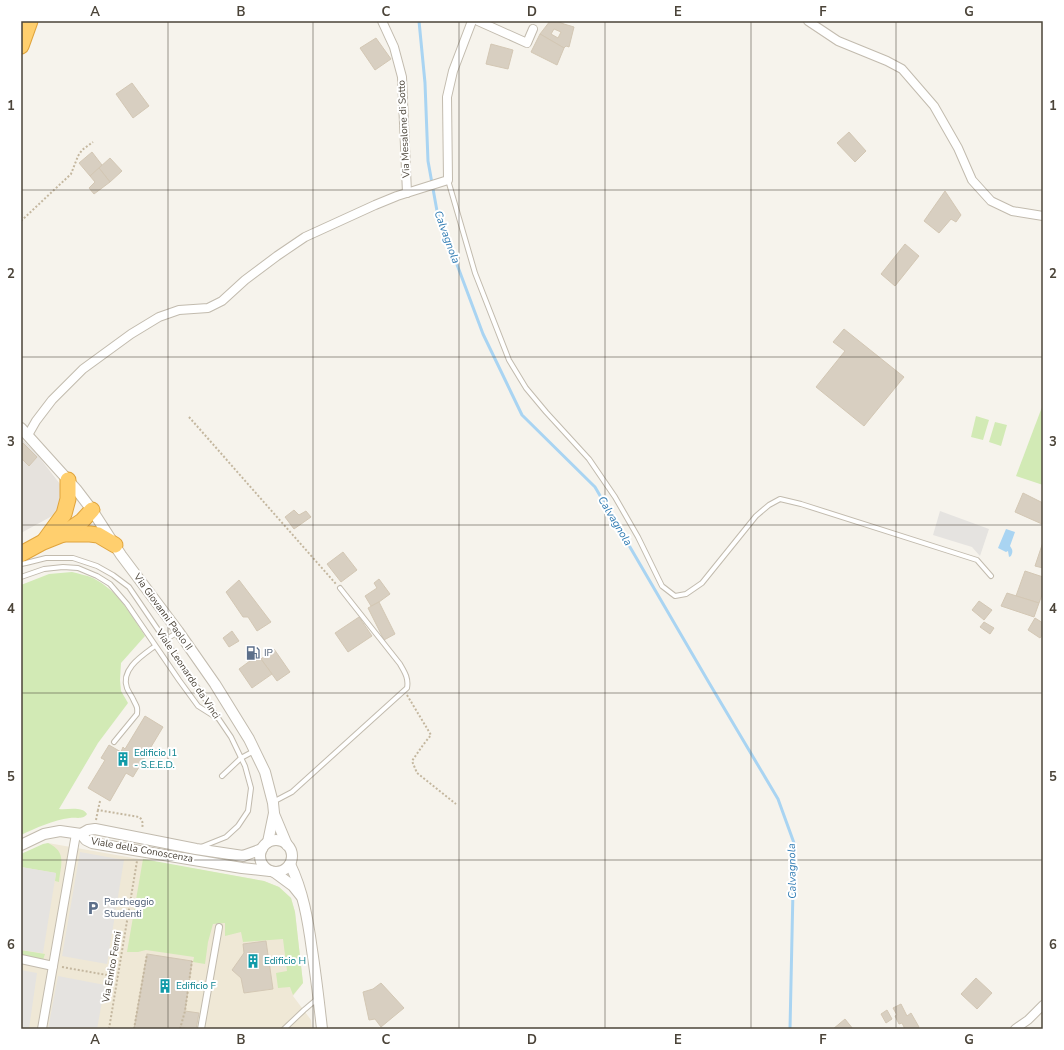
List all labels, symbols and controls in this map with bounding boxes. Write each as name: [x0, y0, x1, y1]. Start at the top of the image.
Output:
text: A: [90, 3, 100, 21]
text: B: [237, 3, 246, 21]
text: C: [382, 3, 391, 21]
text: D: [527, 3, 537, 21]
text: E: [674, 3, 682, 21]
text: F: [819, 3, 827, 21]
text: G: [964, 3, 974, 21]
street label: Via Mesalone di Sotto: [394, 79, 414, 179]
text: 1: [7, 97, 15, 115]
text: 1: [1049, 97, 1057, 115]
water label: Calvagnola: [430, 208, 464, 266]
text: 2: [7, 265, 15, 283]
text: 2: [1049, 265, 1057, 283]
text: 3: [7, 433, 15, 451]
text: 3: [1049, 433, 1057, 451]
water label: Calvagnola: [594, 493, 636, 549]
street label: Via Giovanni Paolo II: [130, 570, 196, 653]
text: 4: [7, 600, 15, 618]
text: 4: [1049, 600, 1057, 618]
street label: Viale Leonardo da Vinci: [152, 625, 223, 722]
fuel station icon: IP: [245, 645, 261, 661]
place label: IP: [264, 646, 274, 660]
place label: Edificio I1 - S.E.E.D.: [134, 746, 177, 772]
building icon: Edificio I1 - S.E.E.D.: [115, 751, 131, 767]
text: 5: [7, 768, 15, 786]
text: 5: [1049, 768, 1057, 786]
street label: Viale della Conoscenza: [89, 834, 194, 866]
water label: Calvagnola: [784, 843, 800, 899]
place label: Parcheggio Studenti: [104, 895, 155, 921]
parking icon: Parcheggio Studenti: [85, 900, 101, 916]
street label: Via Enrico Fermi: [99, 930, 125, 1005]
text: 6: [7, 936, 15, 954]
text: 6: [1049, 936, 1057, 954]
building icon: Edificio H: [245, 953, 261, 969]
place label: Edificio H: [264, 954, 306, 968]
building icon: Edificio F: [157, 978, 173, 994]
place label: Edificio F: [176, 979, 217, 993]
text: A: [90, 1031, 100, 1049]
text: B: [237, 1031, 246, 1049]
text: C: [382, 1031, 391, 1049]
text: D: [527, 1031, 537, 1049]
text: E: [674, 1031, 682, 1049]
text: F: [819, 1031, 827, 1049]
text: G: [964, 1031, 974, 1049]

